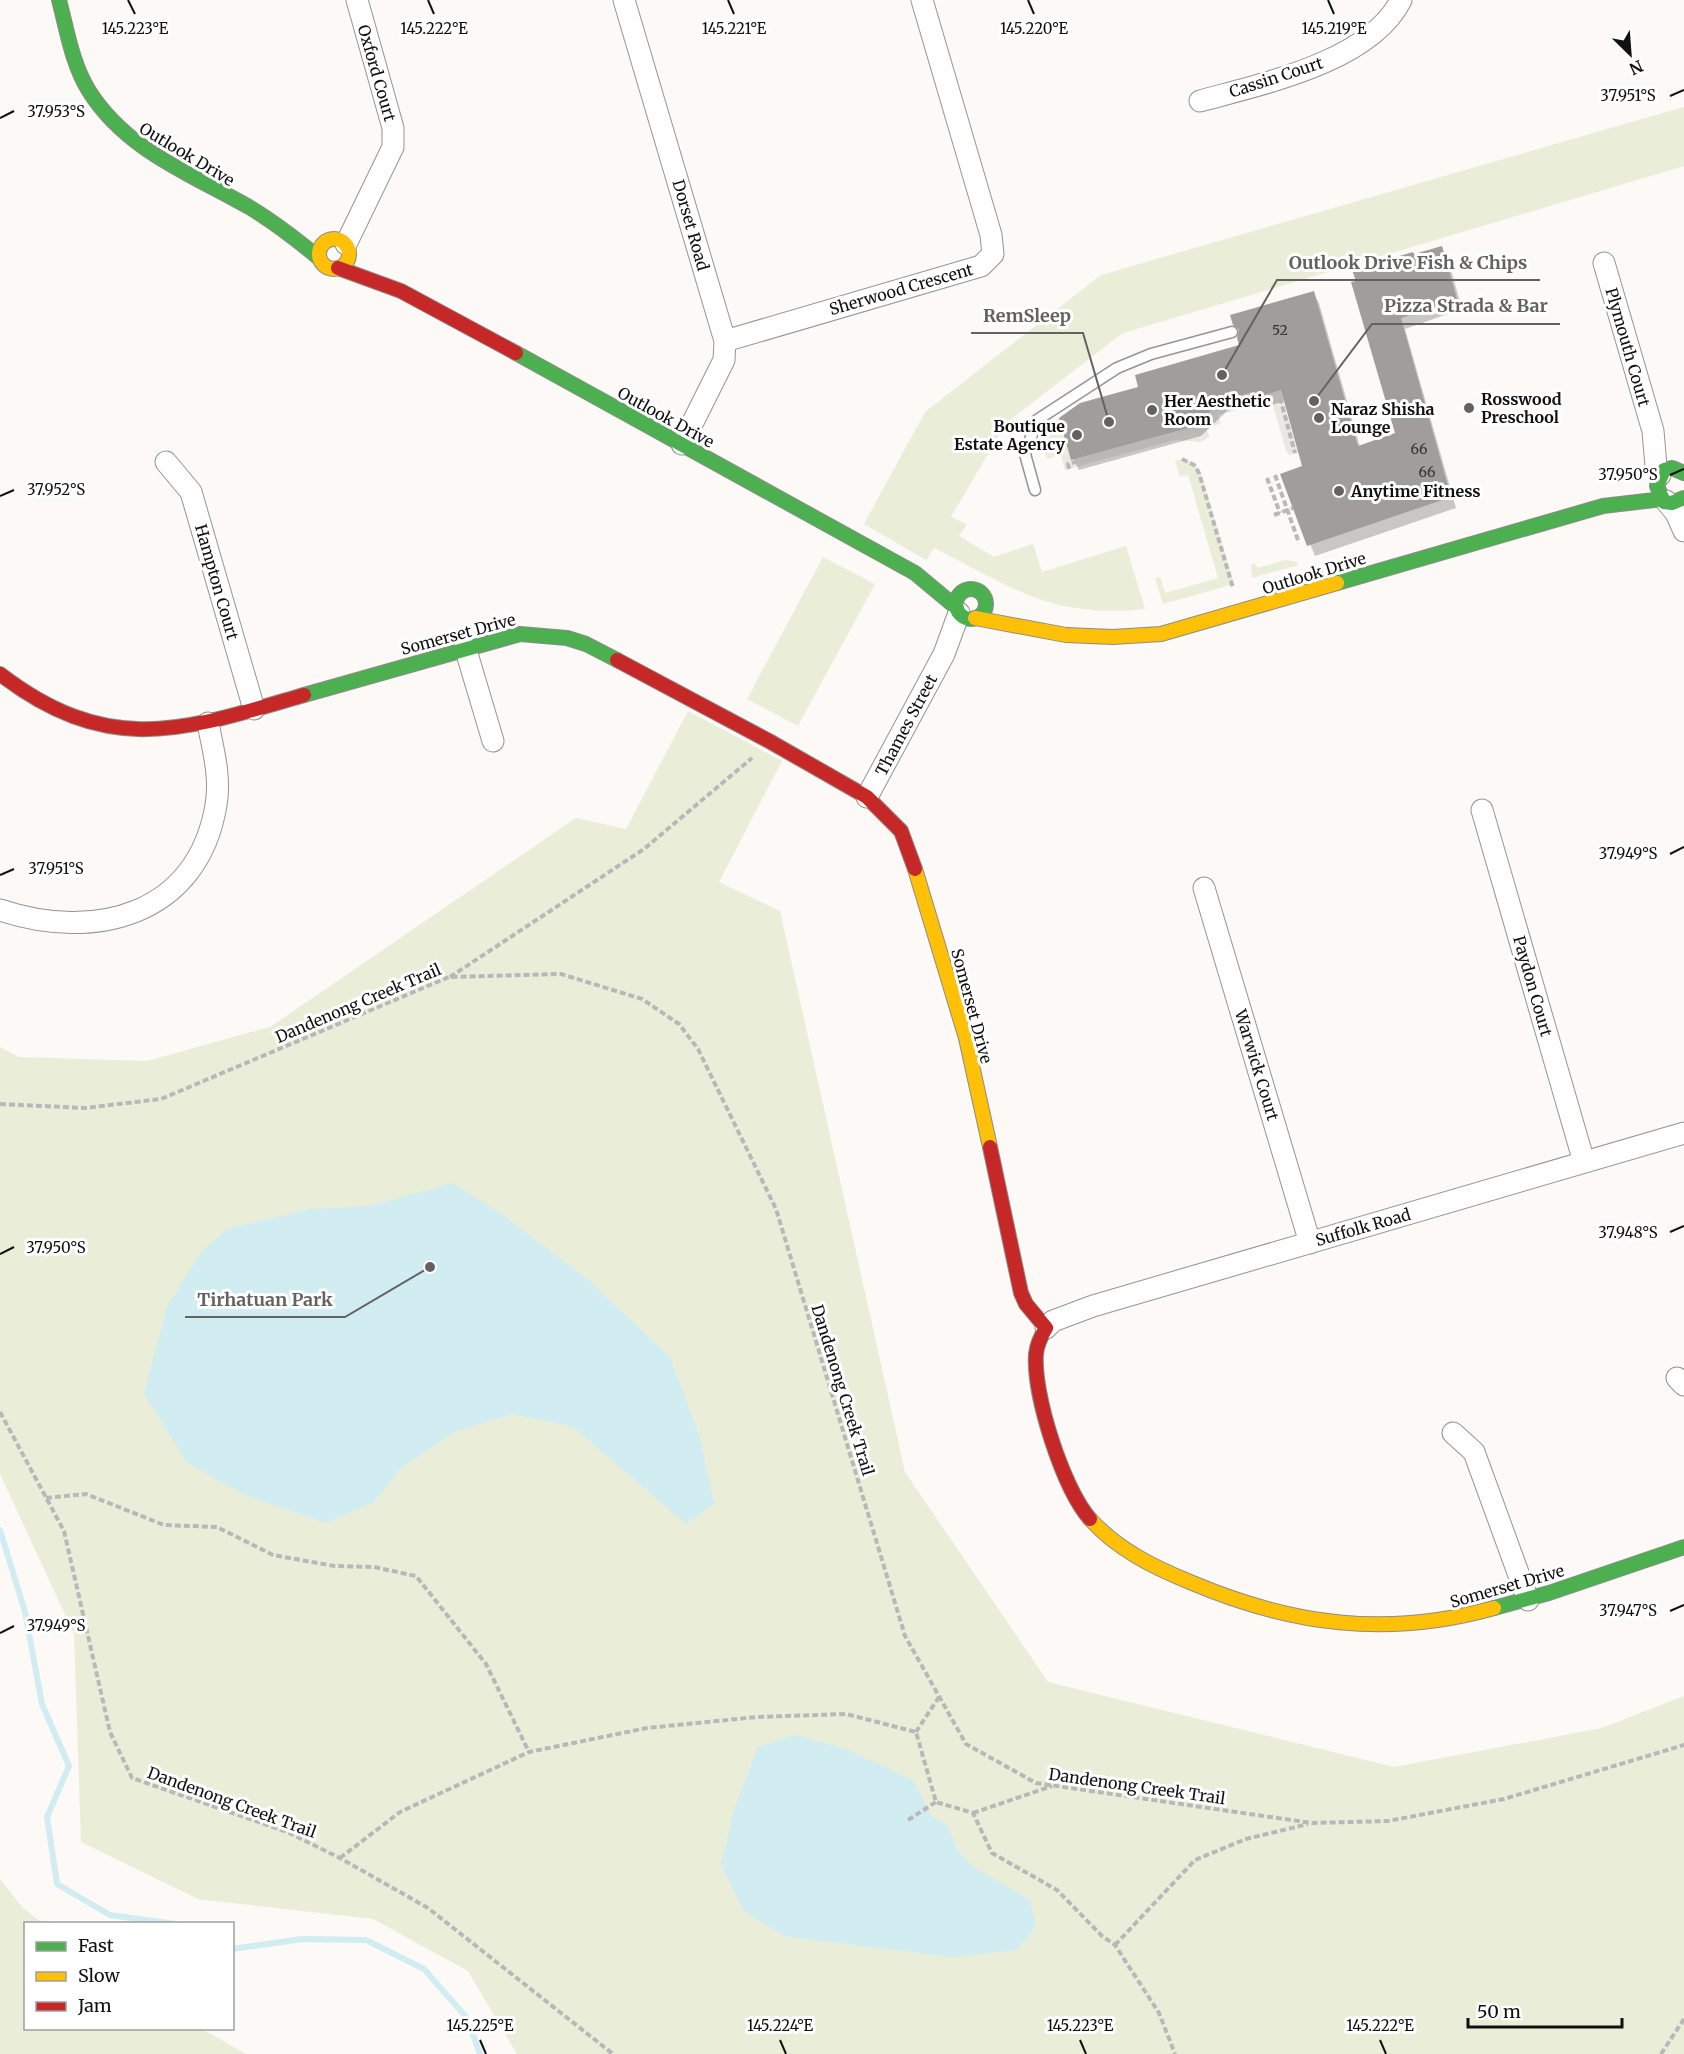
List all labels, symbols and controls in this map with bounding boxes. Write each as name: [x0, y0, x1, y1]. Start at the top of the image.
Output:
text: 145.223°E: [102, 19, 169, 38]
text: 145.222°E: [400, 19, 468, 38]
text: 145.221°E: [702, 19, 767, 38]
text: 145.220°E: [1000, 19, 1069, 38]
text: 145.219°E: [1302, 19, 1367, 38]
street label: Oxford Court: [354, 22, 401, 124]
north arrow: [1600, 24, 1660, 84]
street label: Cassin Court: [1227, 52, 1326, 102]
text: N: [1626, 56, 1646, 79]
text: 37.951°S: [1600, 86, 1656, 105]
text: 37.953°S: [27, 102, 85, 121]
street label: Outlook Drive: [136, 118, 238, 190]
street label: Dorset Road: [668, 177, 714, 273]
callout: Outlook Drive Fish & Chips: [1277, 244, 1540, 280]
text: Outlook Drive Fish & Chips: [1289, 251, 1527, 274]
street label: Sherwood Crescent: [827, 259, 976, 319]
street label: Plymouth Court: [1601, 285, 1655, 409]
callout: Pizza Strada & Bar: [1372, 288, 1560, 324]
text: Pizza Strada & Bar: [1384, 294, 1548, 317]
callout: RemSleep: [971, 297, 1083, 333]
text: RemSleep: [983, 304, 1071, 327]
house number: 52: [1272, 321, 1288, 339]
street label: Outlook Drive: [614, 382, 718, 452]
place label: Rosswood Preschool: [1481, 389, 1562, 427]
place label: Her Aesthetic Room: [1164, 391, 1271, 429]
place label: Naraz Shisha Lounge: [1331, 399, 1435, 437]
marker: Rosswood Preschool: [1462, 401, 1476, 415]
marker: Her Aesthetic Room: [1145, 403, 1159, 417]
marker: Naraz Shisha Lounge: [1312, 411, 1326, 425]
place label: Boutique Estate Agency: [954, 416, 1066, 454]
marker: Boutique Estate Agency: [1070, 428, 1084, 442]
house number: 66: [1411, 440, 1427, 458]
house number: 66: [1419, 463, 1435, 481]
text: 37.950°S: [1598, 465, 1658, 484]
text: 37.952°S: [27, 480, 85, 499]
place label: Anytime Fitness: [1350, 481, 1481, 501]
marker: Anytime Fitness: [1332, 484, 1346, 498]
street label: Hampton Court: [191, 522, 243, 643]
street label: Outlook Drive: [1260, 548, 1368, 598]
street label: Somerset Drive: [398, 609, 518, 659]
street label: Thames Street: [871, 670, 941, 779]
text: 37.949°S: [1599, 844, 1657, 863]
text: 37.951°S: [28, 859, 84, 878]
street label: Paydon Court: [1509, 933, 1557, 1039]
street label: Somerset Drive: [947, 946, 997, 1066]
street label: Dandenong Creek Trail: [272, 959, 444, 1047]
street label: Warwick Court: [1230, 1006, 1284, 1124]
street label: Suffolk Road: [1313, 1204, 1413, 1250]
text: 37.948°S: [1598, 1223, 1658, 1242]
text: 37.950°S: [26, 1238, 86, 1257]
callout: Tirhatuan Park: [185, 1281, 345, 1317]
text: Tirhatuan Park: [197, 1288, 333, 1311]
street label: Dandenong Creek Trail: [807, 1302, 879, 1478]
street label: Somerset Drive: [1447, 1560, 1567, 1612]
text: 37.947°S: [1599, 1601, 1657, 1620]
text: 37.949°S: [27, 1616, 85, 1635]
street label: Dandenong Creek Trail: [145, 1762, 319, 1842]
street label: Dandenong Creek Trail: [1047, 1764, 1227, 1808]
legend: [24, 1922, 234, 2030]
text: Fast: [78, 1934, 114, 1957]
text: Slow: [78, 1964, 121, 1987]
scale bar: [1468, 1991, 1622, 2029]
text: Jam: [77, 1994, 112, 2017]
text: 50 m: [1477, 2000, 1521, 2023]
text: 145.225°E: [447, 2016, 514, 2035]
text: 145.224°E: [747, 2016, 814, 2035]
text: 145.223°E: [1047, 2016, 1114, 2035]
text: 145.222°E: [1346, 2016, 1414, 2035]

